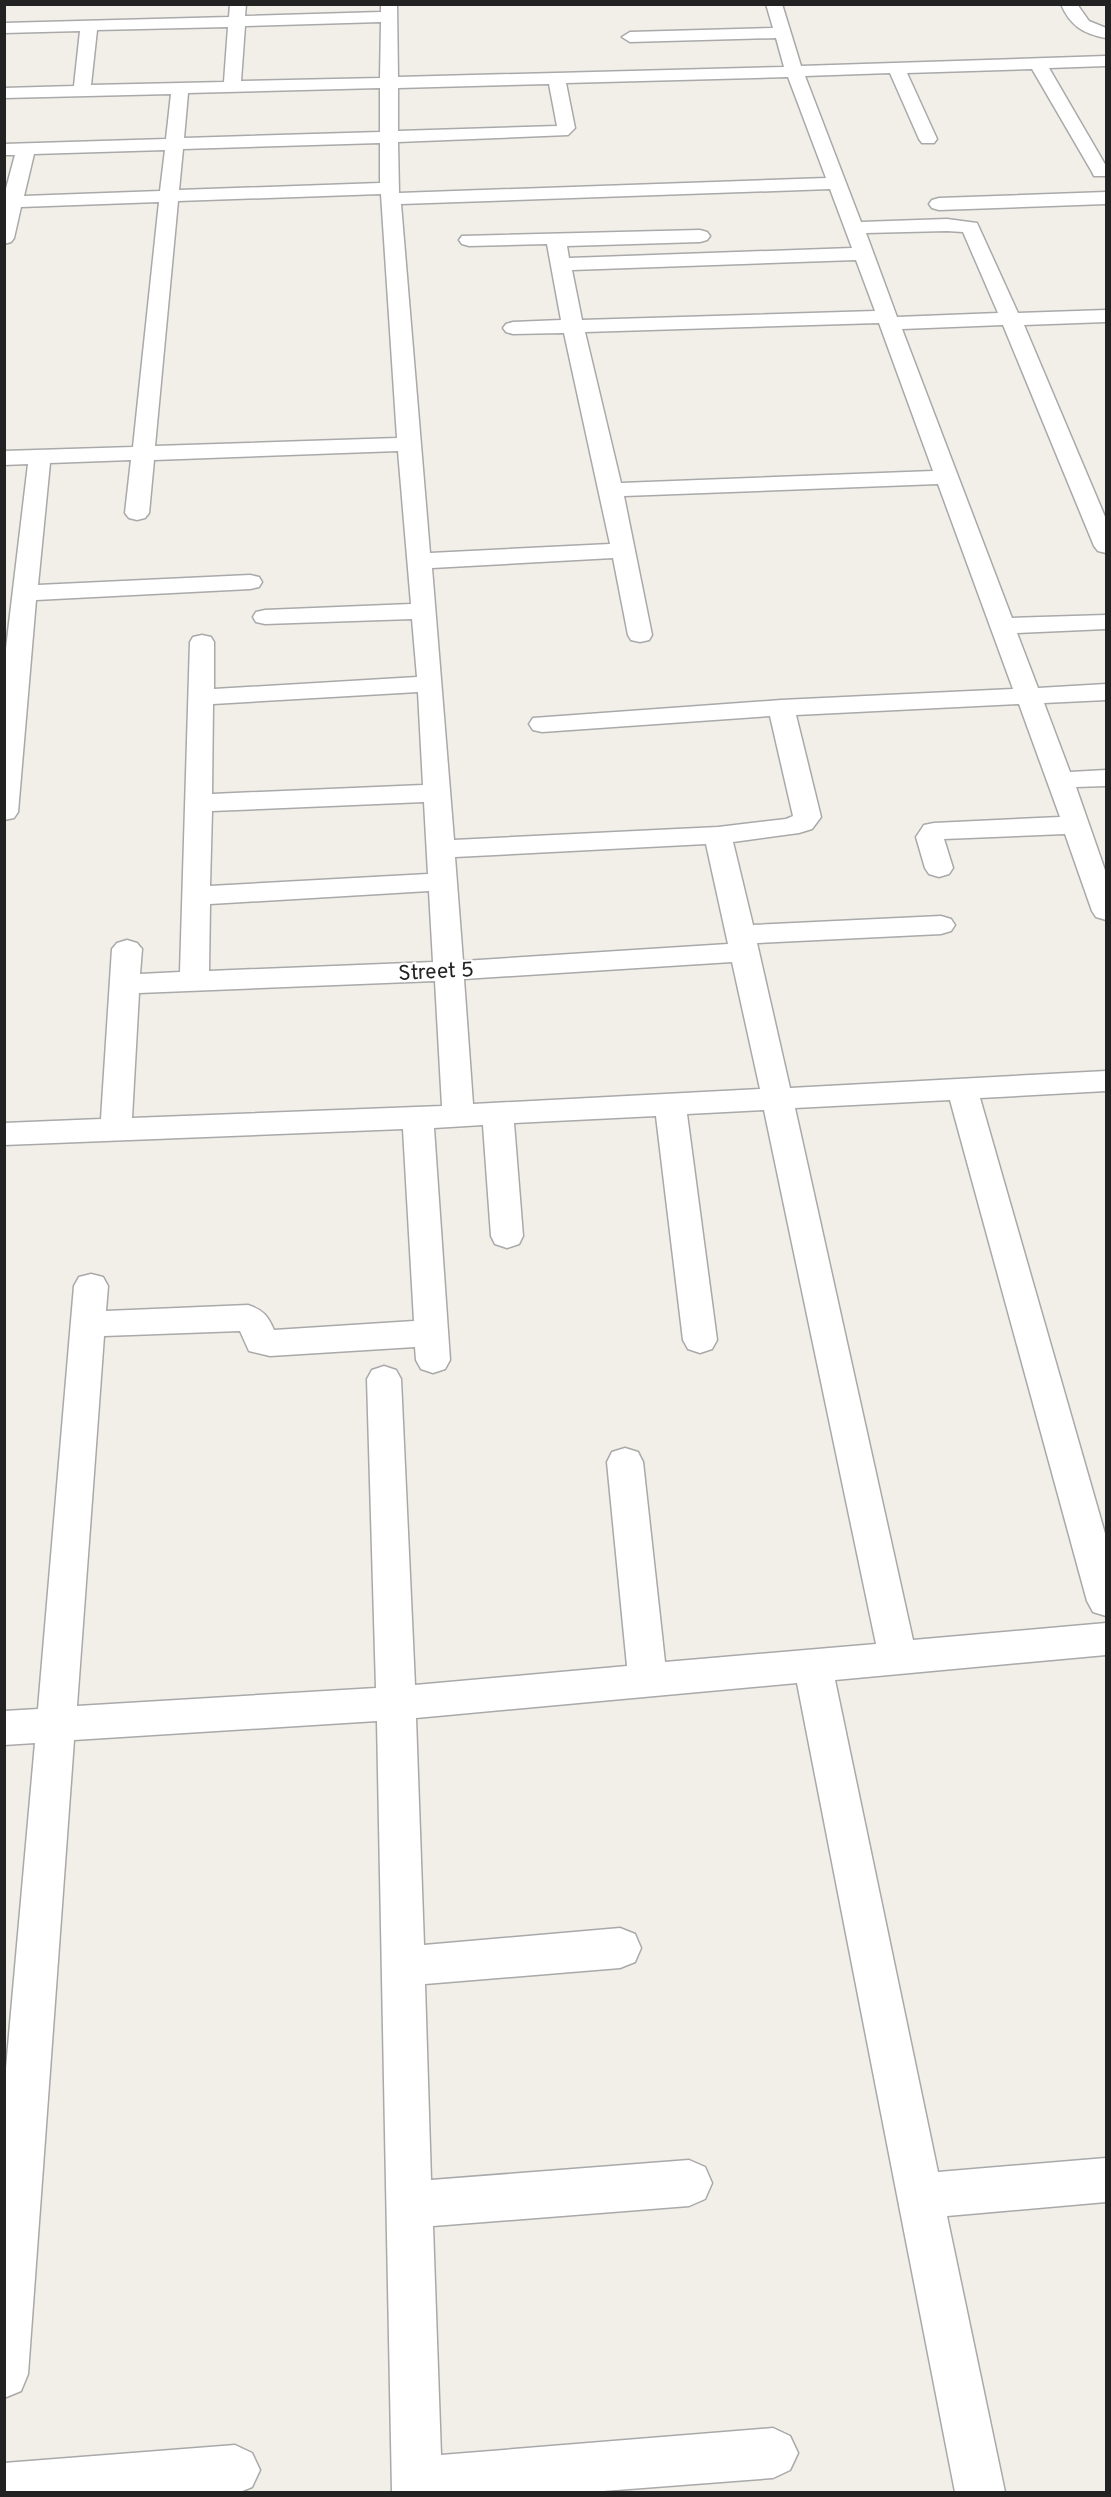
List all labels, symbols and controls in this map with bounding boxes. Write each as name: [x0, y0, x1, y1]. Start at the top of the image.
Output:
street label: Street 5: [398, 957, 475, 988]

